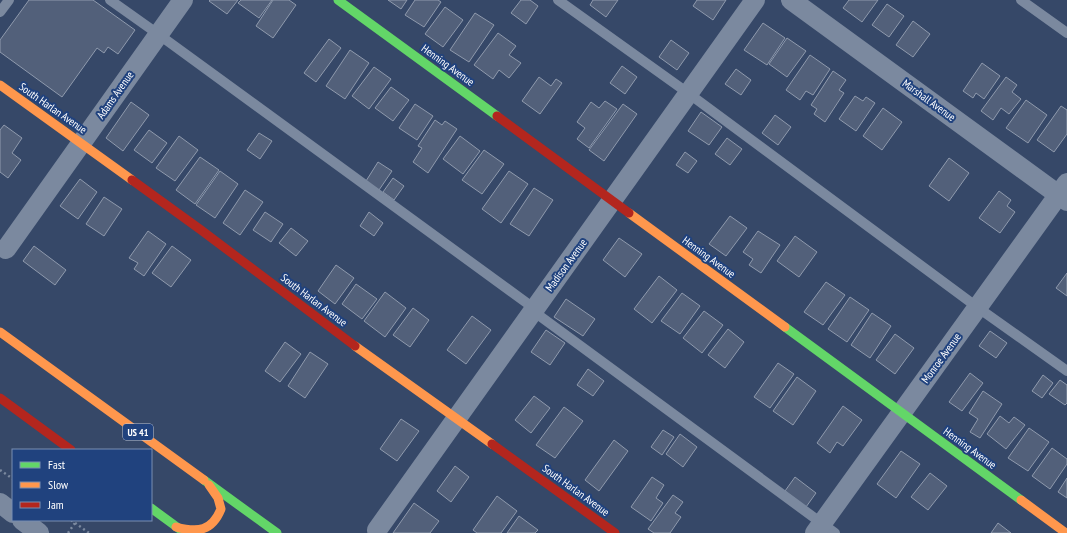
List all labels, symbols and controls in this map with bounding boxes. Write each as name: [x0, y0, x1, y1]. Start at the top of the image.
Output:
street label: Henning Avenue: [419, 41, 478, 89]
street label: Adams Avenue: [93, 68, 137, 122]
street label: Marshall Avenue: [900, 76, 959, 124]
street label: South Harlan Avenue: [16, 79, 90, 137]
street label: Henning Avenue: [680, 233, 739, 281]
street label: Madison Avenue: [542, 236, 590, 294]
street label: South Harlan Avenue: [278, 271, 350, 330]
street label: Monroe Avenue: [918, 330, 964, 386]
road number: US 41: [123, 424, 153, 440]
street label: Henning Avenue: [941, 424, 1000, 472]
legend: [12, 449, 152, 521]
text: Fast: [48, 457, 66, 472]
street label: South Harlan Avenue: [540, 461, 613, 519]
text: Slow: [48, 477, 69, 492]
text: Jam: [47, 497, 64, 512]

